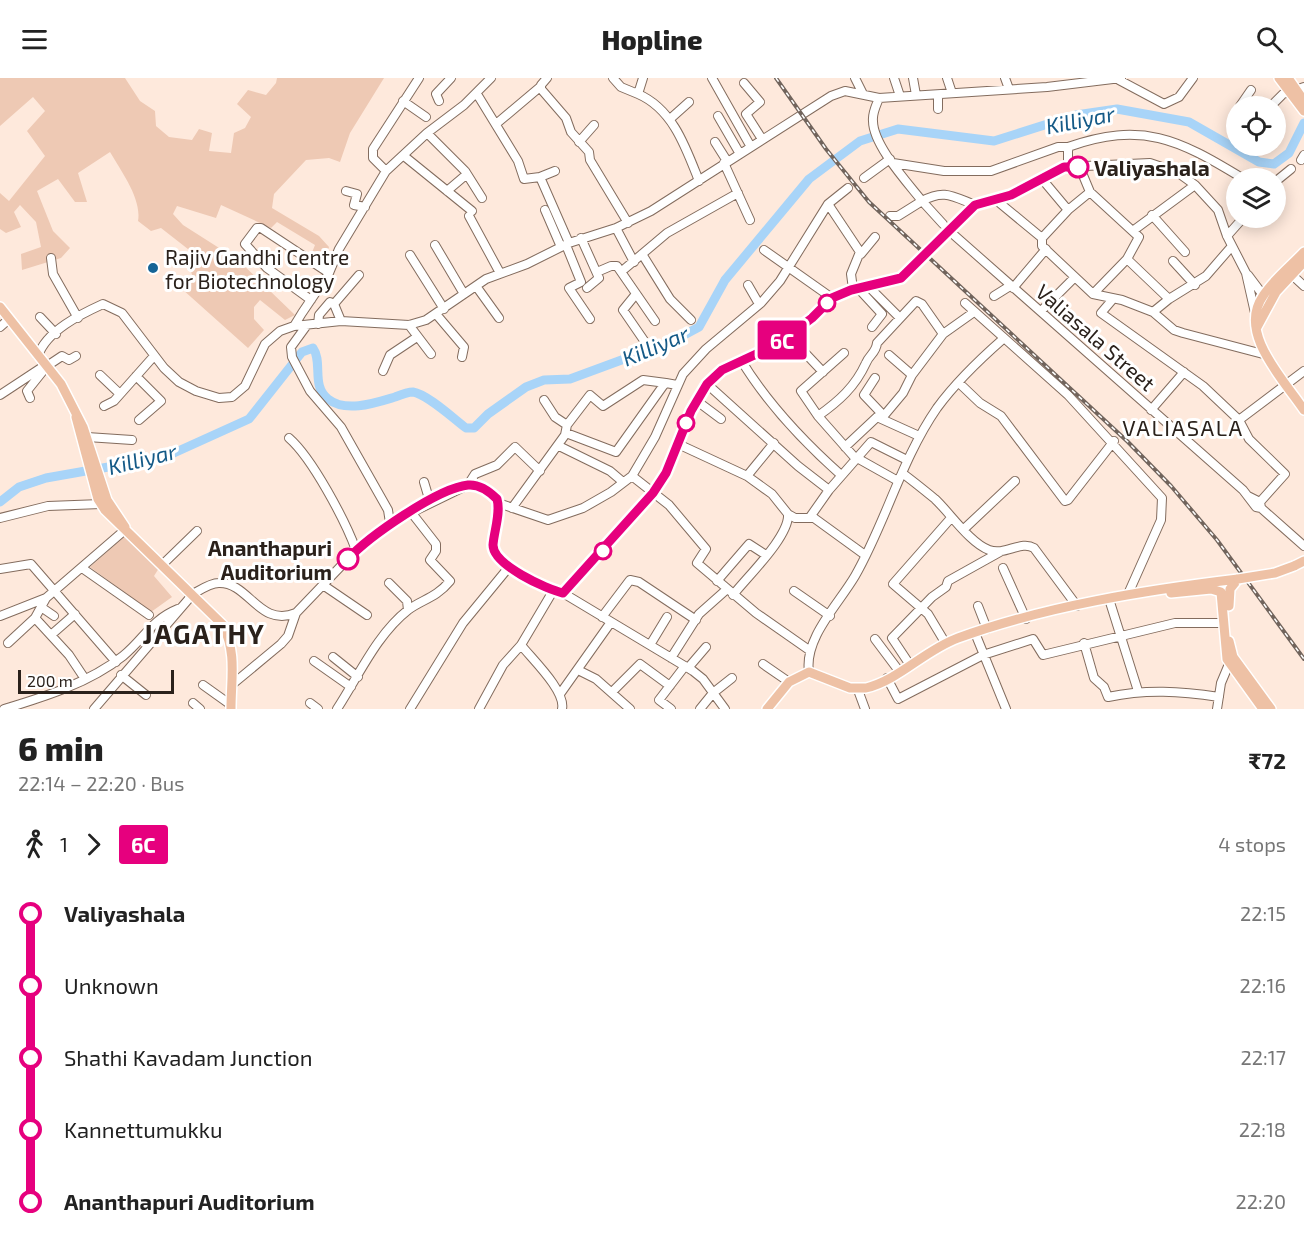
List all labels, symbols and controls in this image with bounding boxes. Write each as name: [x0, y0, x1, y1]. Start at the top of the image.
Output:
icon: menu: [18, 23, 51, 56]
text: Hopline: [601, 23, 703, 55]
icon: search: [1253, 23, 1286, 56]
map controls: [1226, 96, 1286, 228]
button: locate: [1226, 96, 1286, 156]
water label: Killiyar: [1043, 99, 1118, 139]
place label: Valiyashala: [1094, 155, 1210, 181]
marker: Valiyashala: [1067, 156, 1089, 178]
button: layers: [1226, 168, 1286, 228]
place label: Rajiv Gandhi Centre for Biotechnology: [165, 244, 349, 293]
marker: Rajiv Gandhi Centre for Biotechnology: [146, 261, 160, 275]
street label: Valiasala Street: [1031, 278, 1161, 396]
unlabelled marker: [818, 294, 836, 312]
water label: Killiyar: [618, 319, 694, 372]
line badge: 6C: [755, 320, 809, 360]
text: 6C: [770, 328, 794, 353]
unlabelled marker: [677, 414, 695, 432]
district label: VALIASALA: [1122, 414, 1244, 440]
water label: Killiyar: [105, 437, 181, 480]
place label: Ananthapuri Auditorium: [208, 535, 332, 584]
unlabelled marker: [594, 542, 612, 560]
marker: Ananthapuri Auditorium: [337, 548, 359, 570]
district label: JAGATHY: [143, 617, 265, 649]
scale bar: [18, 667, 174, 694]
text: 200 m: [27, 671, 73, 690]
text: 6 min: [18, 728, 104, 768]
text: ₹72: [1249, 747, 1286, 773]
text: 22:14 – 22:20 · Bus: [18, 771, 184, 795]
icon: walk: [18, 828, 51, 861]
icon: forward: [77, 828, 110, 861]
text: 1: [60, 832, 68, 856]
text: 6C: [131, 832, 156, 857]
text: 4 stops: [1218, 832, 1286, 856]
text: Valiyashala: [64, 900, 185, 926]
text: 22:15: [1240, 901, 1286, 925]
text: Unknown: [64, 972, 159, 998]
text: 22:16: [1239, 973, 1286, 997]
text: Shathi Kavadam Junction: [64, 1044, 313, 1070]
text: 22:17: [1241, 1045, 1286, 1069]
text: Kannettumukku: [64, 1116, 223, 1142]
text: 22:18: [1239, 1117, 1286, 1141]
text: Ananthapuri Auditorium: [64, 1188, 315, 1214]
text: 22:20: [1236, 1189, 1286, 1213]

